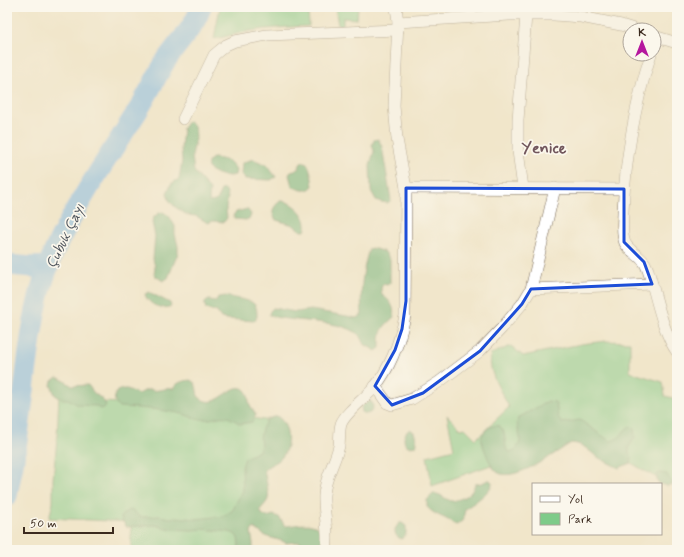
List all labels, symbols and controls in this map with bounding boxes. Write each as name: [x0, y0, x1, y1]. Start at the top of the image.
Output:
north arrow: [622, 22, 662, 62]
text: K: [638, 26, 646, 40]
district label: Yenice: [522, 138, 567, 159]
water label: Çubuk Çayı: [42, 201, 90, 272]
legend: [532, 483, 662, 535]
text: Yol: [568, 492, 583, 508]
scale bar: [24, 509, 113, 535]
text: Park: [568, 512, 592, 528]
text: 50 m: [30, 516, 57, 532]

